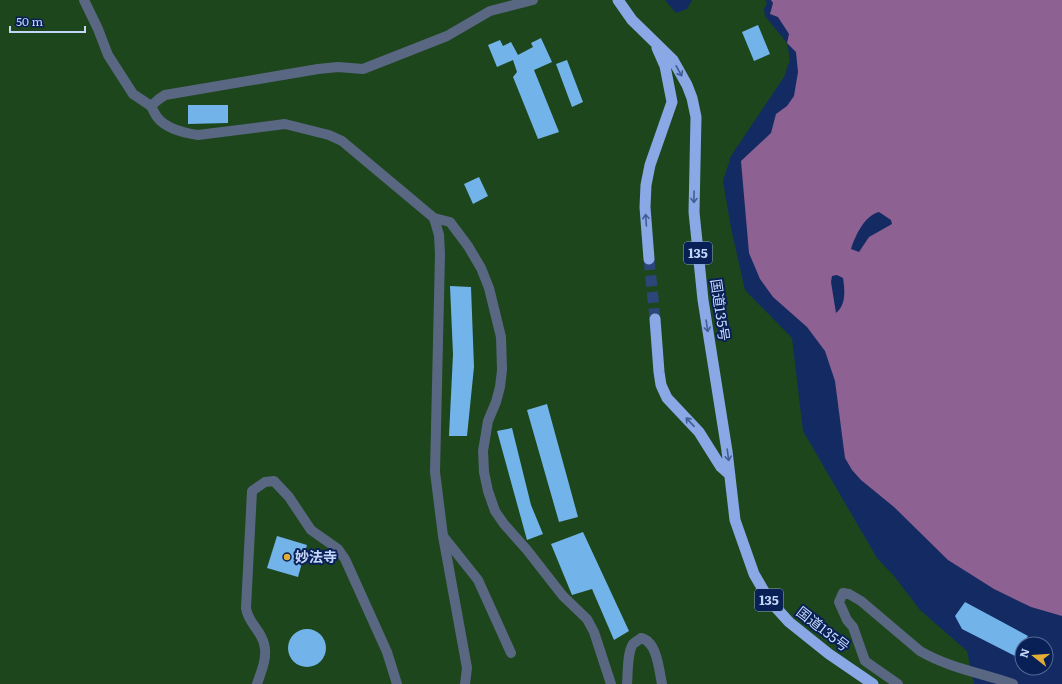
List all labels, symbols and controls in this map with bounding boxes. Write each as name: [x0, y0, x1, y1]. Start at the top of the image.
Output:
scale bar: [10, 8, 85, 34]
text: 50 m: [16, 12, 43, 30]
one-way arrow: [676, 64, 683, 76]
one-way arrow: [690, 190, 698, 203]
one-way arrow: [642, 214, 649, 227]
road number: 135: [684, 242, 712, 264]
street label: 国道135号: [707, 278, 735, 342]
one-way arrow: [703, 320, 711, 333]
one-way arrow: [685, 417, 694, 427]
one-way arrow: [724, 448, 732, 461]
place label: 妙法寺: [295, 546, 337, 566]
marker: 妙法寺: [282, 552, 292, 562]
road number: 135: [755, 589, 783, 611]
street label: 国道135号: [793, 601, 854, 655]
north arrow: [1014, 636, 1054, 676]
text: N: [1014, 646, 1032, 660]

